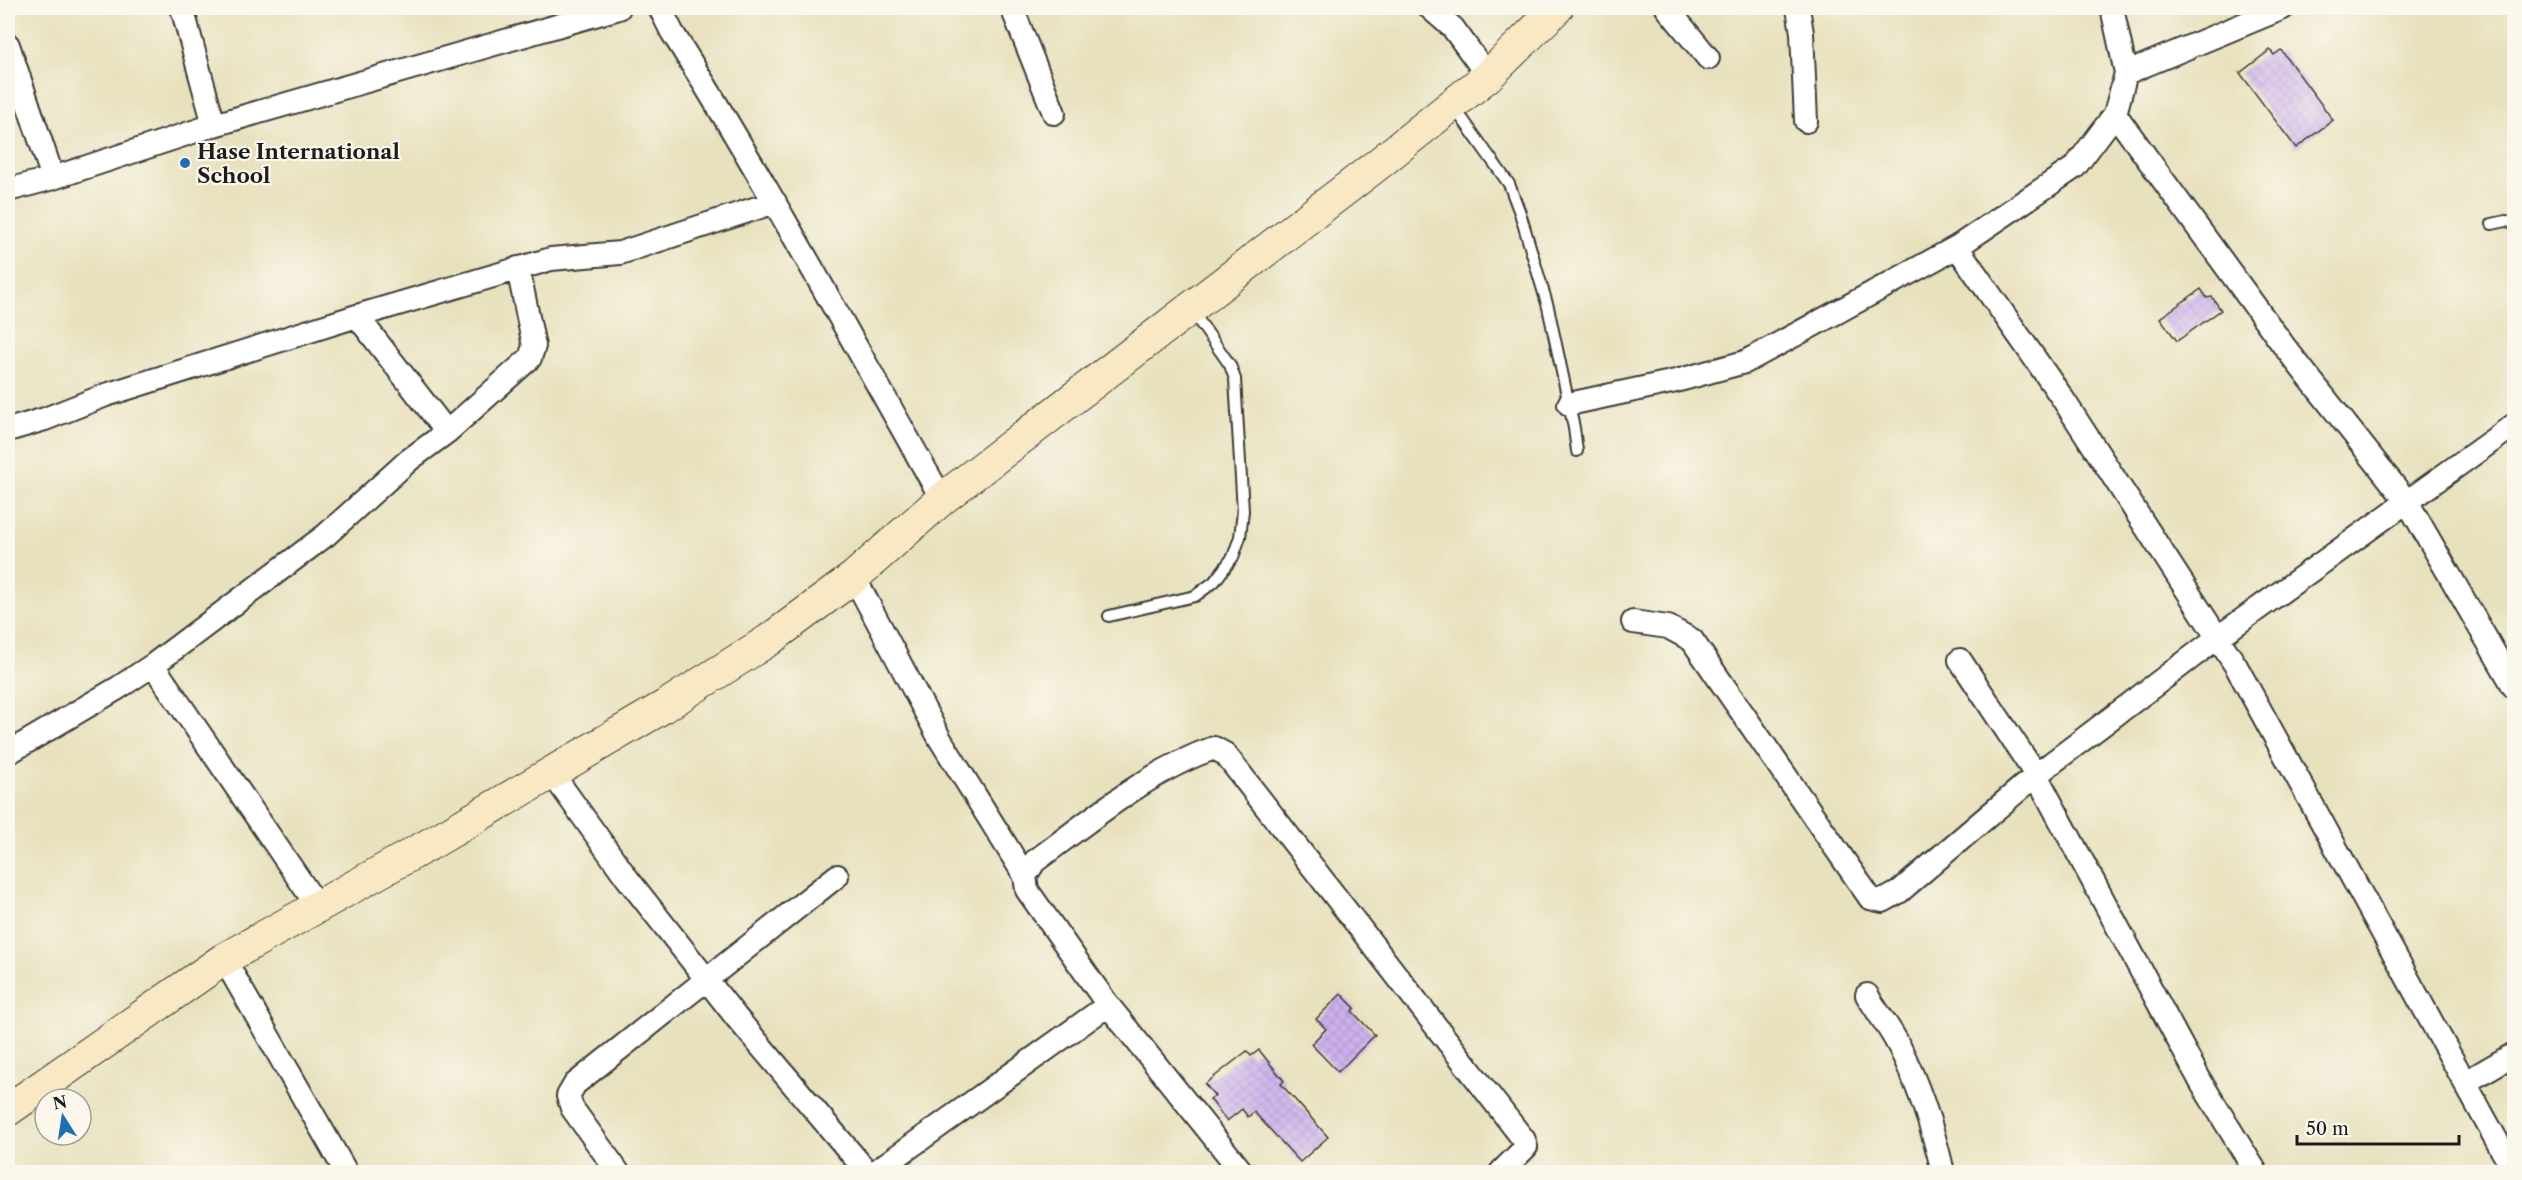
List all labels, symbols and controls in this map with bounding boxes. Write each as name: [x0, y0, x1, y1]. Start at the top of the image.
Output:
place label: Hase International School: [197, 139, 400, 188]
marker: Hase International School: [178, 156, 192, 170]
north arrow: [33, 1087, 93, 1147]
text: N: [51, 1091, 69, 1114]
scale bar: [2297, 1108, 2459, 1146]
text: 50 m: [2306, 1118, 2349, 1140]

